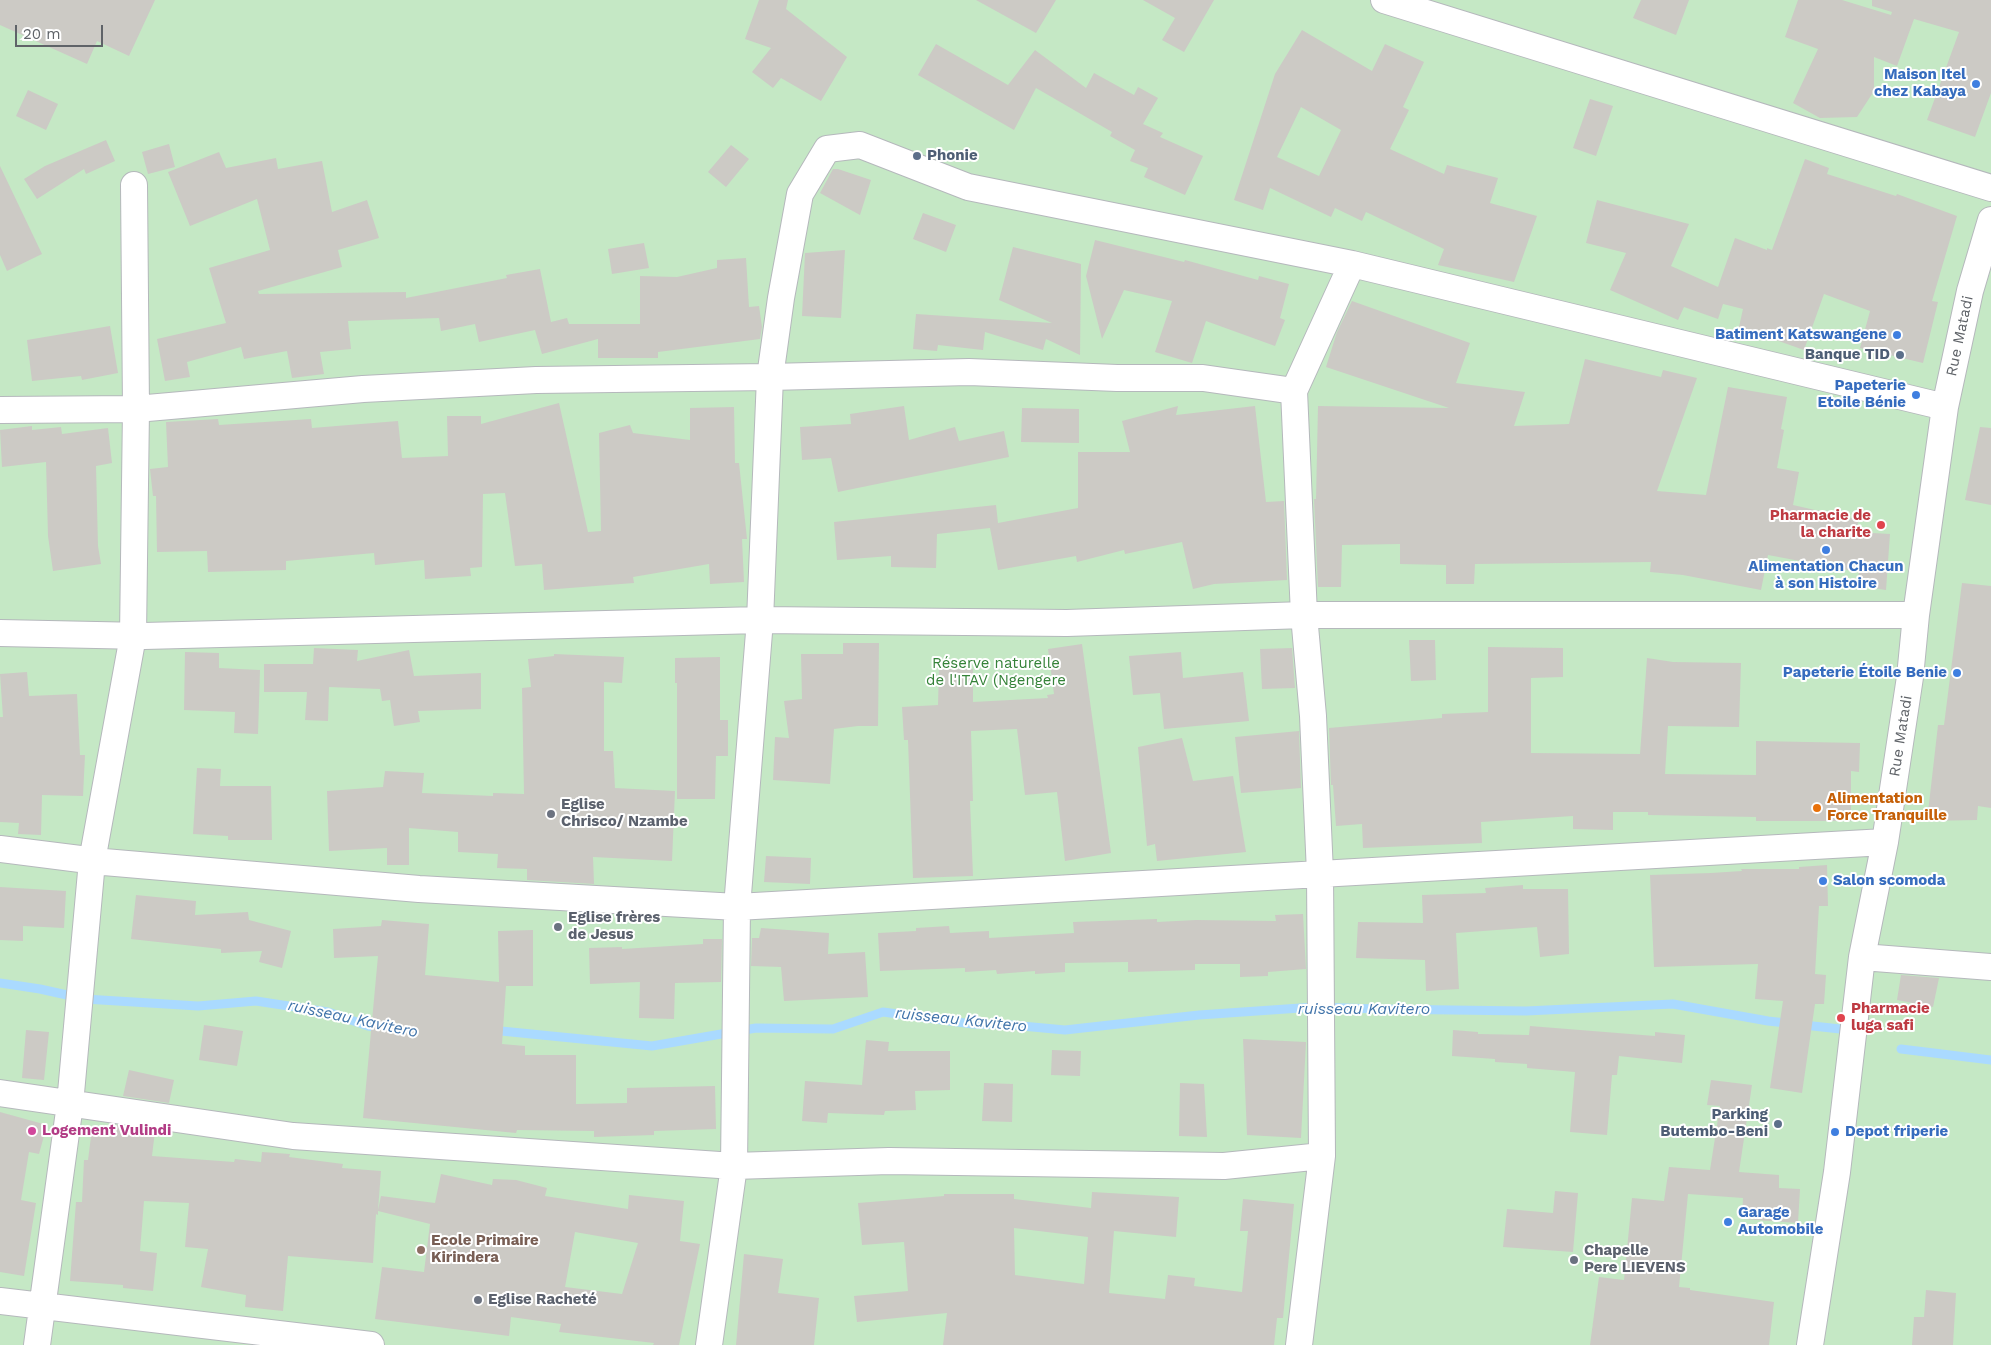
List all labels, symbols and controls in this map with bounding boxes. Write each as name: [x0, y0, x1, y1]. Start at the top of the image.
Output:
scale bar: [18, 15, 105, 47]
text: 20 m: [23, 25, 61, 43]
place label: Maison Itel chez Kabaya: [1874, 66, 1966, 101]
marker: Maison Itel chez Kabaya: [1970, 78, 1982, 90]
place label: Phonie: [927, 147, 978, 165]
marker: Phonie: [911, 150, 923, 162]
street label: Rue Matadi: [1943, 294, 1977, 378]
place label: Batiment Katswangene: [1715, 326, 1887, 344]
marker: Batiment Katswangene: [1891, 329, 1903, 341]
place label: Banque TID: [1805, 346, 1890, 364]
marker: Banque TID: [1894, 349, 1906, 361]
place label: Papeterie Etoile Bénie: [1818, 377, 1906, 412]
marker: Papeterie Etoile Bénie: [1910, 389, 1922, 401]
place label: Pharmacie de la charite: [1770, 507, 1871, 542]
marker: Pharmacie de la charite: [1875, 519, 1887, 531]
marker: Alimentation Chacun à son Histoire: [1820, 544, 1832, 556]
place label: Alimentation Chacun à son Histoire: [1748, 558, 1904, 593]
park label: Réserve naturelle de l'ITAV (Ngengere: [926, 655, 1066, 690]
place label: Papeterie Étoile Benie: [1783, 664, 1947, 682]
marker: Papeterie Étoile Benie: [1951, 667, 1963, 679]
street label: Rue Matadi: [1886, 694, 1916, 778]
place label: Alimentation Force Tranquille: [1827, 790, 1947, 825]
place label: Eglise Chrisco/ Nzambe: [561, 796, 688, 831]
marker: Alimentation Force Tranquille: [1811, 802, 1823, 814]
marker: Eglise Chrisco/ Nzambe: [545, 808, 557, 820]
place label: Salon scomoda: [1833, 872, 1945, 890]
marker: Salon scomoda: [1817, 875, 1829, 887]
place label: Eglise frères de Jesus: [568, 909, 660, 944]
marker: Eglise frères de Jesus: [552, 921, 564, 933]
water label: ruisseau Kavitero: [286, 996, 420, 1042]
water label: ruisseau Kavitero: [1298, 999, 1430, 1019]
place label: Pharmacie luga safi: [1851, 1000, 1930, 1035]
water label: ruisseau Kavitero: [894, 1004, 1028, 1036]
marker: Pharmacie luga safi: [1835, 1012, 1847, 1024]
place label: Parking Butembo-Beni: [1660, 1106, 1768, 1141]
marker: Parking Butembo-Beni: [1772, 1118, 1784, 1130]
place label: Logement Vulindi: [42, 1122, 171, 1140]
place label: Depot friperie: [1845, 1123, 1948, 1141]
marker: Logement Vulindi: [26, 1125, 38, 1137]
marker: Depot friperie: [1829, 1126, 1841, 1138]
place label: Garage Automobile: [1738, 1204, 1823, 1239]
marker: Garage Automobile: [1722, 1216, 1734, 1228]
place label: Ecole Primaire Kirindera: [431, 1232, 539, 1267]
place label: Chapelle Pere LIEVENS: [1584, 1242, 1686, 1277]
marker: Ecole Primaire Kirindera: [415, 1244, 427, 1256]
marker: Chapelle Pere LIEVENS: [1568, 1254, 1580, 1266]
place label: Eglise Racheté: [488, 1291, 597, 1309]
marker: Eglise Racheté: [472, 1294, 484, 1306]

